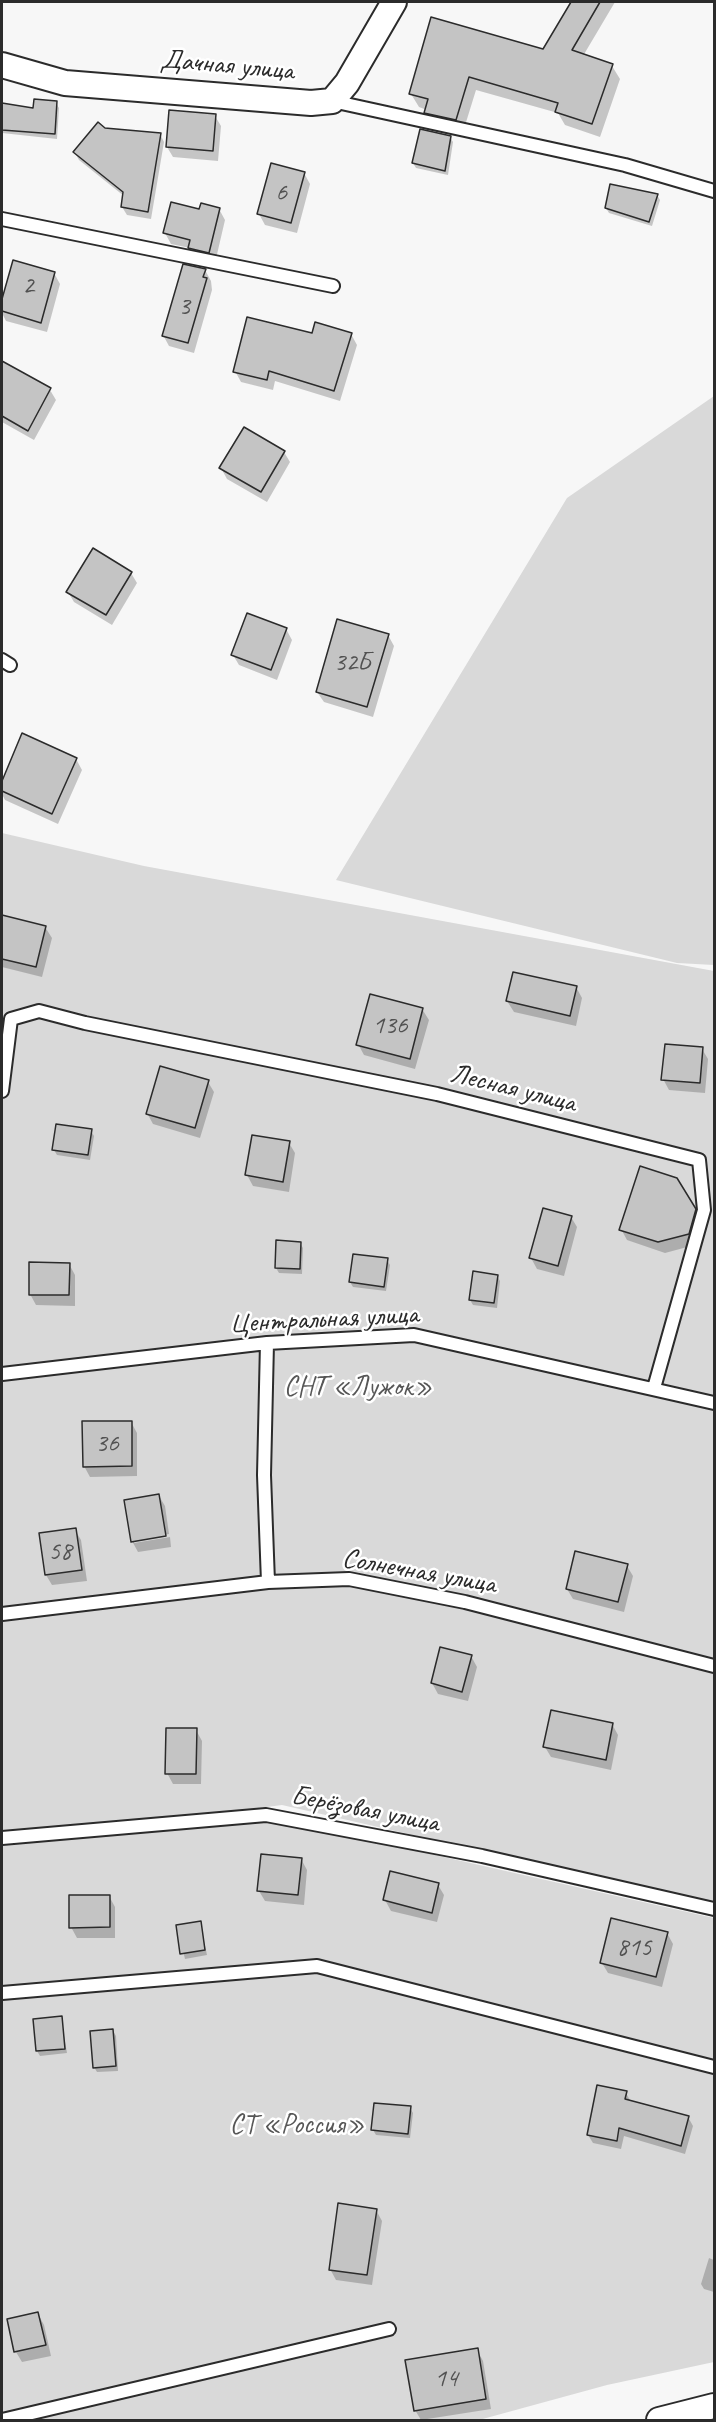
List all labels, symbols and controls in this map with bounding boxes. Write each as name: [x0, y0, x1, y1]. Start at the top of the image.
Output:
street label: Дачная улица: [159, 43, 295, 89]
house number: 6: [275, 177, 287, 209]
house number: 2: [22, 270, 34, 302]
house number: 3: [178, 291, 190, 323]
house number: 32Б: [334, 647, 370, 679]
house number: 136: [372, 1010, 408, 1042]
street label: Лесная улица: [447, 1057, 579, 1121]
street label: Центральная улица: [229, 1298, 419, 1342]
park label: СНТ «Лужок»: [284, 1371, 432, 1405]
house number: 36: [95, 1428, 119, 1460]
house number: 58: [48, 1536, 72, 1568]
street label: Солнечная улица: [340, 1542, 498, 1602]
street label: Берёзовая улица: [288, 1779, 442, 1841]
house number: 815: [616, 1932, 652, 1964]
park label: СТ «Россия»: [229, 2109, 365, 2143]
house number: 14: [434, 2363, 458, 2395]

